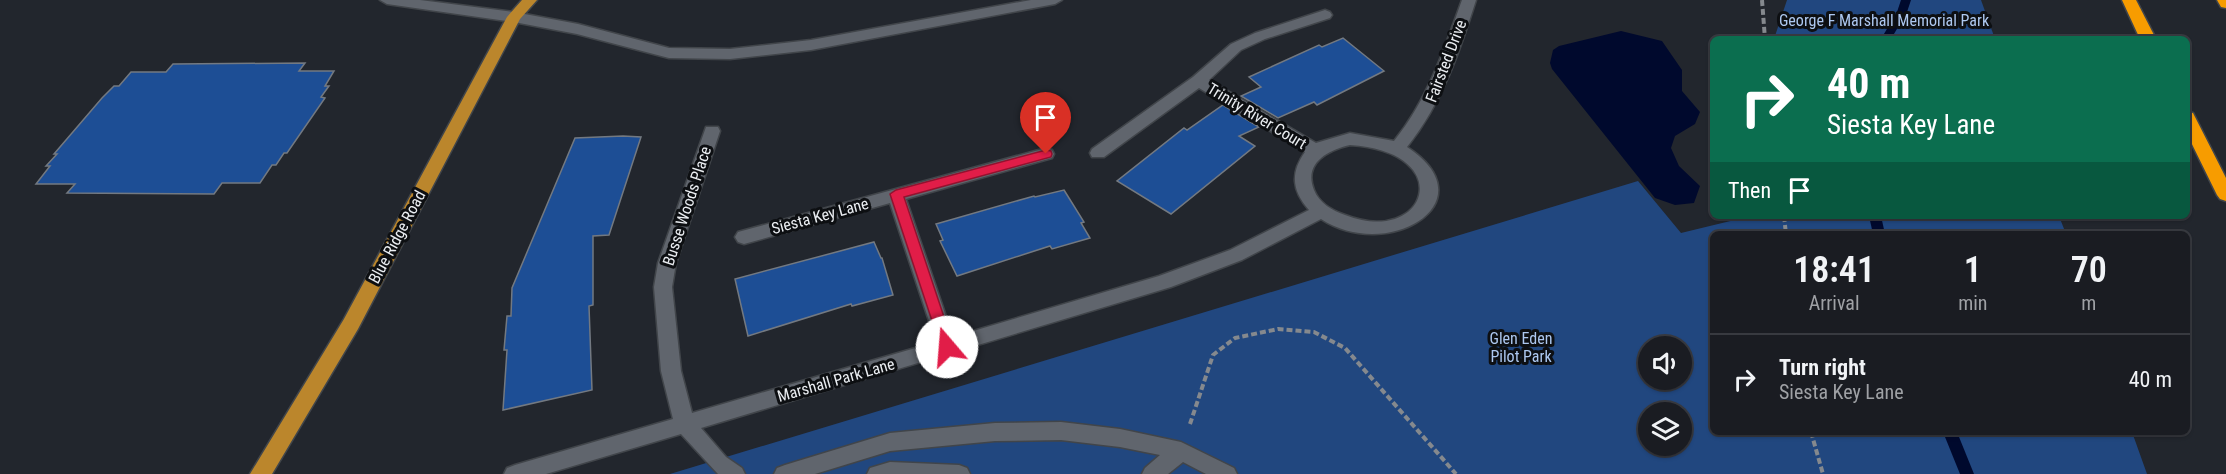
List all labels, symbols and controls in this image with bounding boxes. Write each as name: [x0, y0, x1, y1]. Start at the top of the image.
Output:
park label: George F Marshall Memorial Park: [1779, 11, 1990, 30]
street label: Fairsted Drive: [1422, 17, 1470, 105]
text: 40 m: [1827, 59, 1910, 108]
icon: right: [1728, 60, 1806, 138]
street label: Trinity River Court: [1204, 79, 1310, 153]
pin: [1020, 92, 1071, 154]
icon: arrive: [1029, 101, 1062, 134]
text: Siesta Key Lane: [1827, 109, 1995, 141]
street label: Busse Woods Place: [659, 144, 715, 268]
icon: arrive: [1783, 174, 1816, 207]
text: Then: [1728, 178, 1771, 203]
street label: Blue Ridge Road: [365, 187, 429, 287]
street label: Siesta Key Lane: [769, 194, 871, 238]
text: 18:41: [1793, 249, 1875, 291]
text: 1: [1964, 249, 1982, 291]
text: 70: [2071, 249, 2107, 291]
text: Arrival: [1809, 291, 1860, 315]
text: min: [1958, 291, 1988, 315]
text: m: [2081, 291, 2096, 315]
position arrow: [915, 315, 979, 379]
park label: Glen Eden Pilot Park: [1489, 329, 1553, 366]
map controls: [1638, 336, 1692, 456]
button: sound: [1638, 336, 1692, 390]
street label: Marshall Park Lane: [775, 354, 897, 406]
text: Turn right: [1779, 355, 1866, 380]
icon: right: [1728, 363, 1761, 396]
text: 40 m: [2129, 367, 2172, 392]
text: Siesta Key Lane: [1779, 380, 1904, 404]
button: layers: [1638, 402, 1692, 456]

